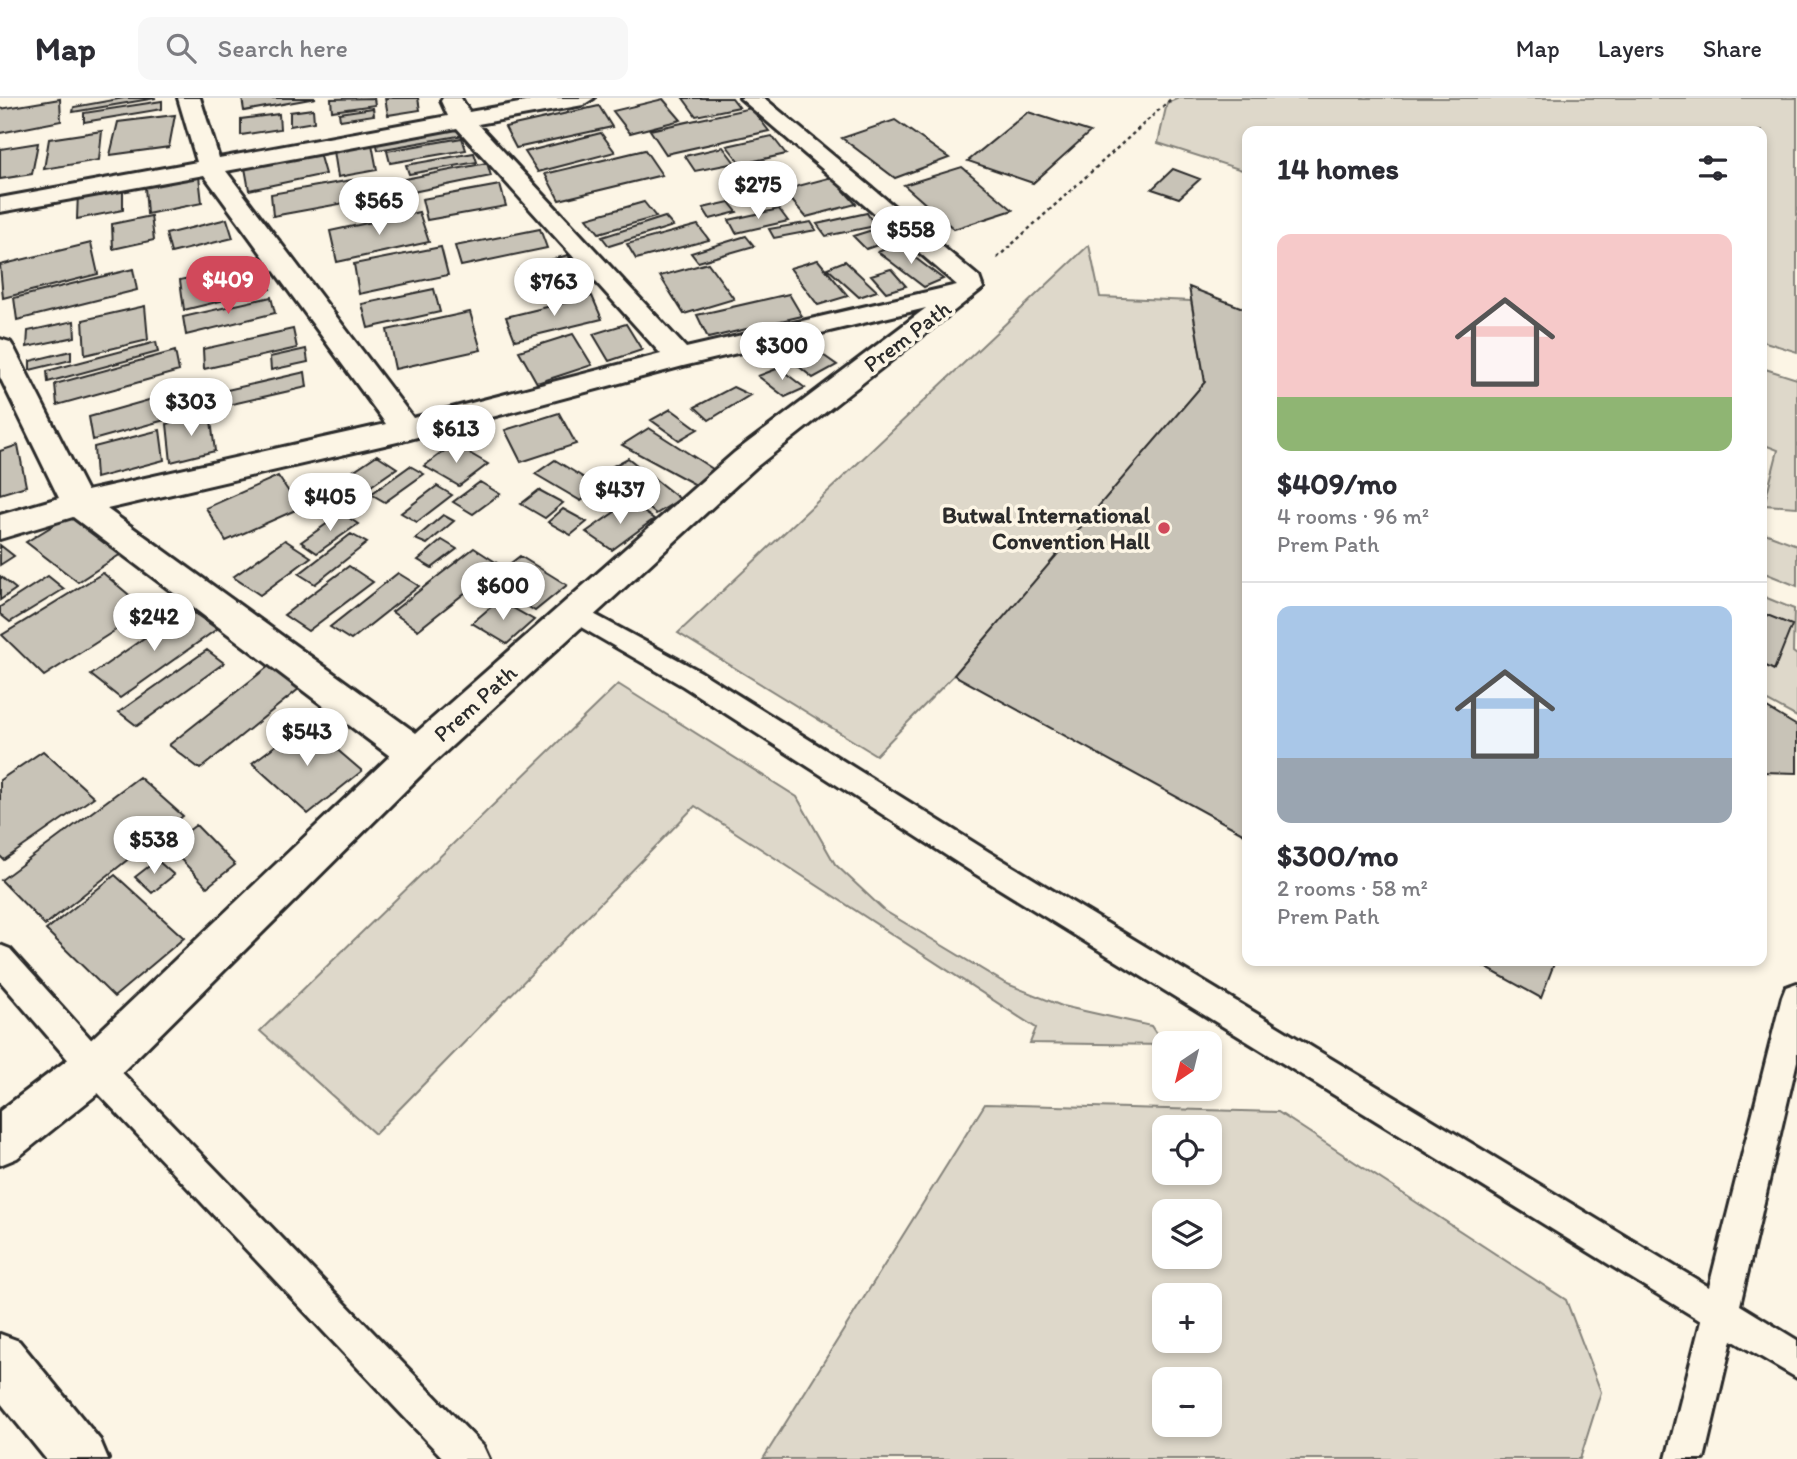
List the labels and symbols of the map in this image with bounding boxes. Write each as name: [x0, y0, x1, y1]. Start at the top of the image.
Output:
pin: $275: [717, 162, 799, 221]
pin: $565: [338, 178, 420, 237]
pin: $558: [870, 206, 952, 266]
pin: $409: [187, 256, 269, 316]
pin: $763: [513, 258, 595, 318]
street label: Prem Path: [858, 294, 957, 378]
pin: $300: [741, 322, 823, 382]
pin: $303: [150, 378, 232, 438]
pin: $613: [415, 406, 497, 465]
pin: $437: [579, 466, 661, 526]
pin: $405: [289, 474, 371, 533]
place label: Butwal International Convention Hall: [942, 501, 1150, 555]
marker: Butwal International Convention Hall: [1156, 520, 1172, 536]
pin: $600: [462, 562, 544, 622]
pin: $242: [113, 594, 195, 653]
street label: Prem Path: [428, 658, 523, 748]
pin: $543: [266, 708, 348, 768]
pin: $538: [113, 816, 195, 876]
north arrow: [1152, 1031, 1222, 1101]

